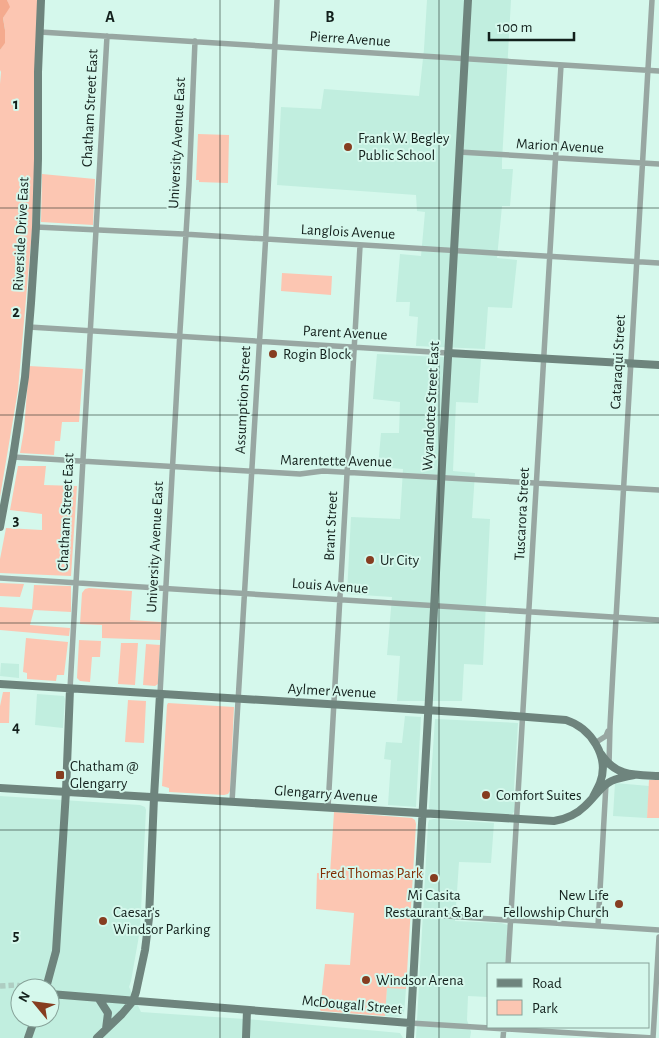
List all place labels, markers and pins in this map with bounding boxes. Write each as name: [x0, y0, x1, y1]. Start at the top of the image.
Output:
place label: Frank W. Begley Public School: [358, 131, 450, 163]
marker: Frank W. Begley Public School: [342, 141, 354, 153]
place label: Rogin Block: [283, 347, 351, 362]
marker: Rogin Block: [267, 348, 279, 360]
place label: Ur City: [380, 553, 420, 568]
marker: Ur City: [364, 554, 376, 566]
place label: Chatham @ Glengarry: [70, 759, 139, 791]
marker: Chatham @ Glengarry: [54, 769, 66, 781]
place label: Comfort Suites: [496, 788, 582, 803]
marker: Comfort Suites: [480, 789, 492, 801]
marker: Mi Casita Restaurant & Bar: [428, 872, 440, 884]
place label: Mi Casita Restaurant & Bar: [385, 888, 483, 920]
place label: New Life Fellowship Church: [503, 888, 609, 920]
marker: New Life Fellowship Church: [613, 898, 625, 910]
place label: Caesar's Windsor Parking: [113, 905, 211, 937]
marker: Caesar's Windsor Parking: [97, 915, 109, 927]
place label: Windsor Arena: [376, 973, 464, 988]
marker: Windsor Arena: [360, 974, 372, 986]

